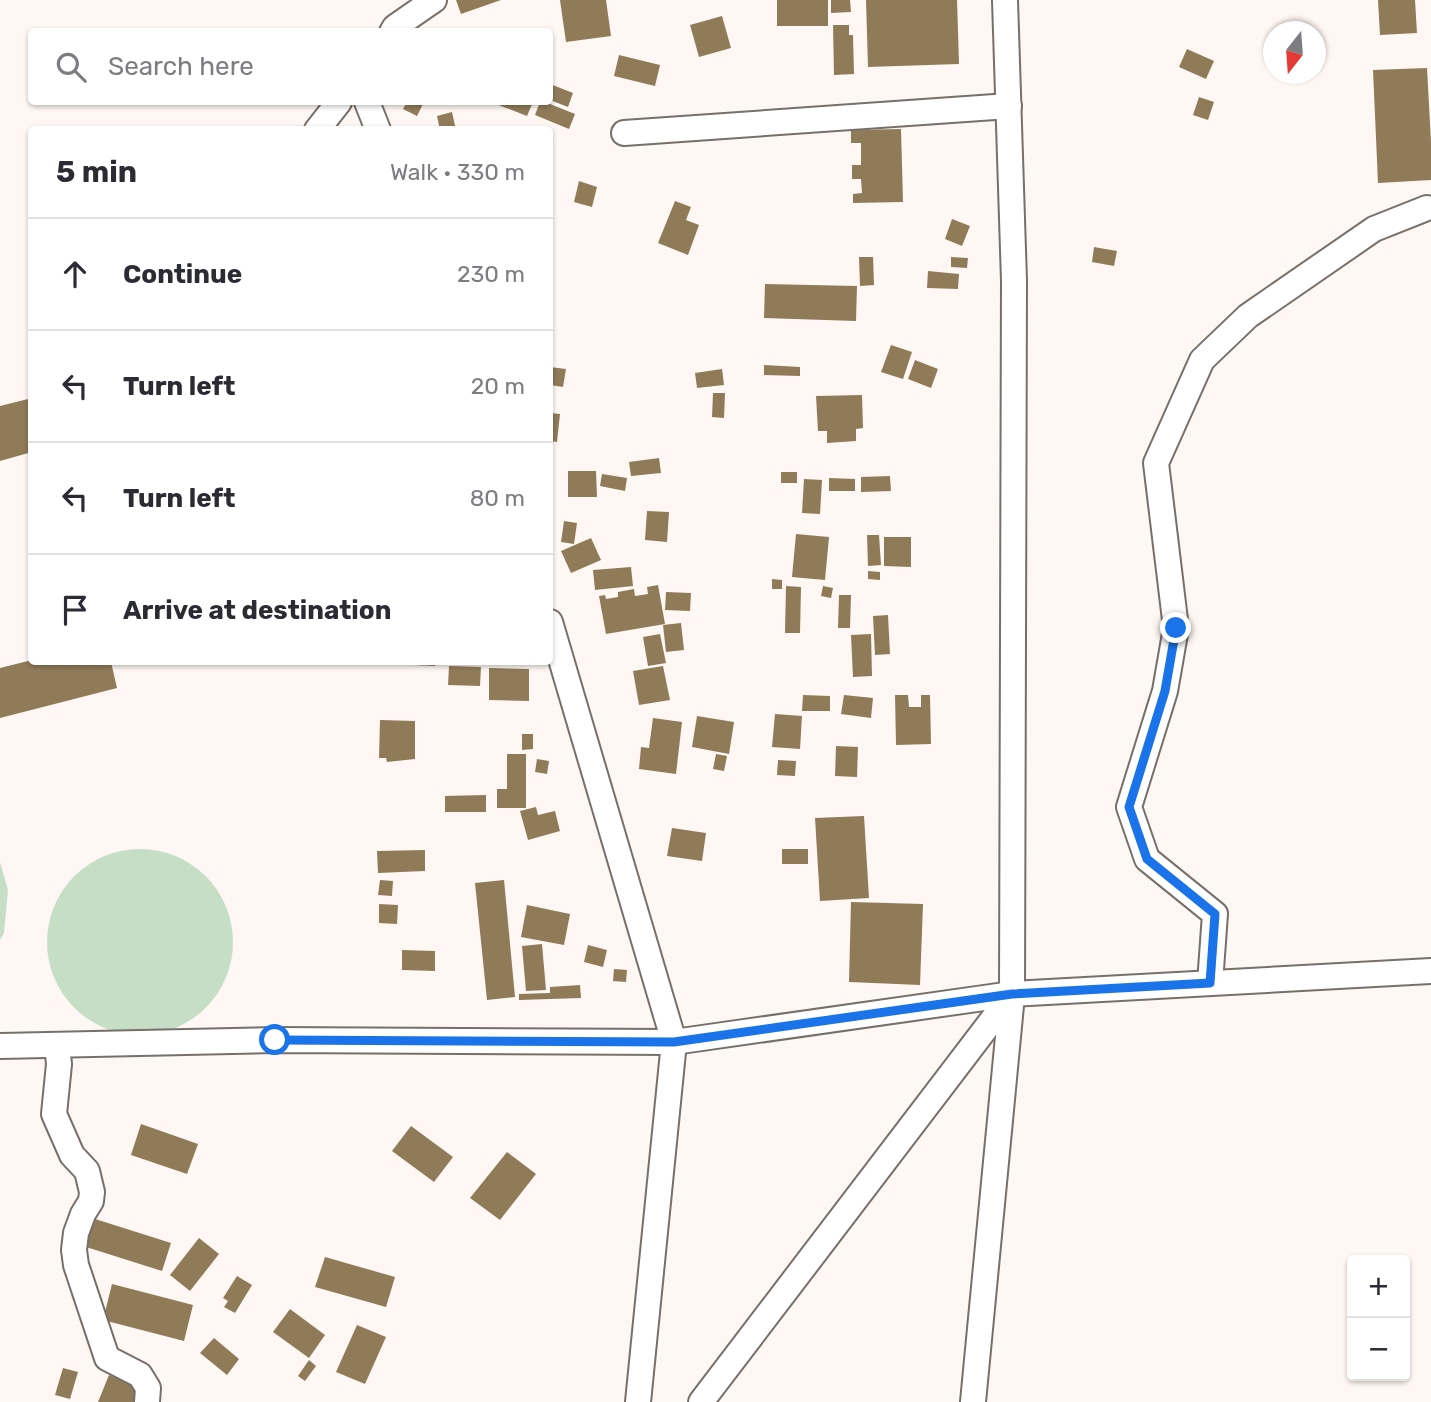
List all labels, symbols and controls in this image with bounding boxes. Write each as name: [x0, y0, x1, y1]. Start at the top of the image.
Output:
north arrow: [1263, 21, 1326, 84]
search box: [28, 28, 553, 105]
icon: search: [52, 48, 90, 86]
text: Search here: [108, 51, 254, 82]
text: 5 min: [56, 154, 137, 190]
text: Walk · 330 m: [390, 158, 525, 186]
icon: ahead: [56, 255, 94, 293]
text: Continue: [123, 259, 242, 290]
text: 230 m: [457, 260, 525, 288]
icon: left: [56, 367, 94, 405]
text: Turn left: [123, 371, 235, 402]
text: 20 m: [471, 372, 525, 400]
icon: left: [56, 479, 94, 517]
text: Turn left: [123, 483, 235, 514]
text: 80 m: [470, 484, 525, 512]
icon: arrive: [56, 591, 94, 629]
text: Arrive at destination: [123, 595, 391, 626]
route end: [1160, 612, 1191, 643]
route start: [259, 1024, 290, 1055]
map controls: [1347, 1255, 1410, 1381]
button: +: [1347, 1255, 1410, 1318]
button: −: [1347, 1318, 1410, 1381]

